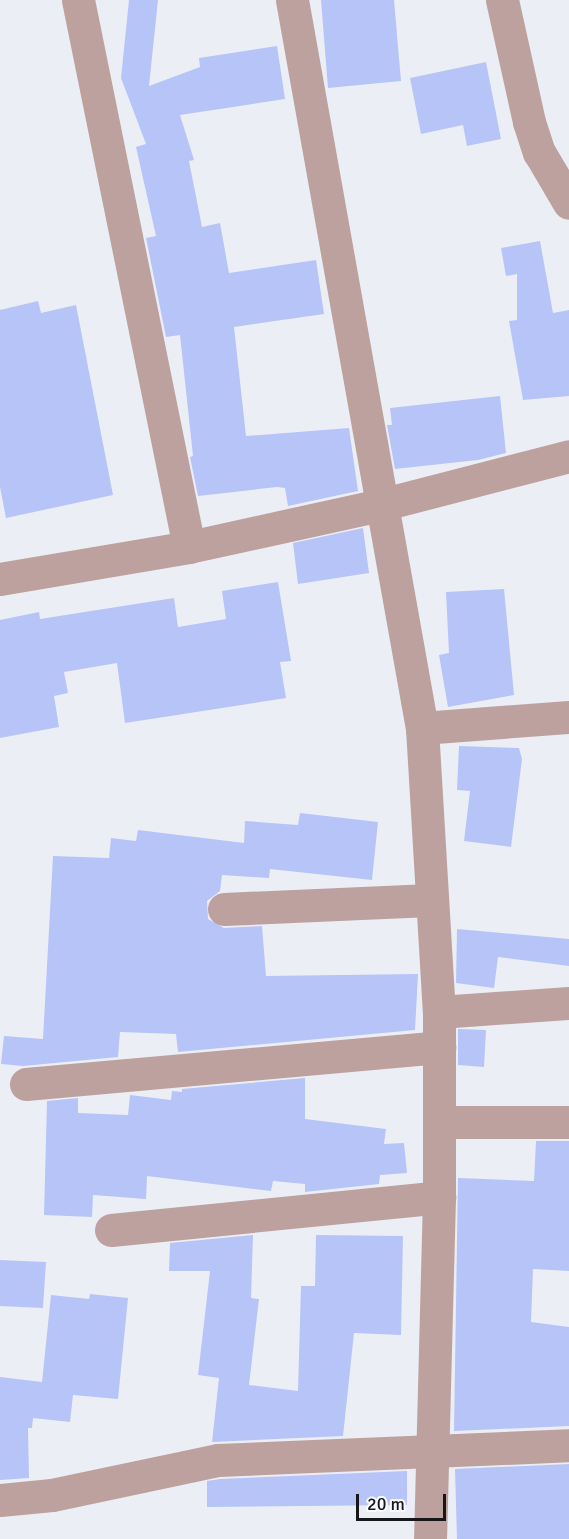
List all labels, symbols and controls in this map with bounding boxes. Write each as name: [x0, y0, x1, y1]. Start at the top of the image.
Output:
scale bar: [359, 1482, 449, 1520]
text: 20 m: [367, 1493, 405, 1515]

